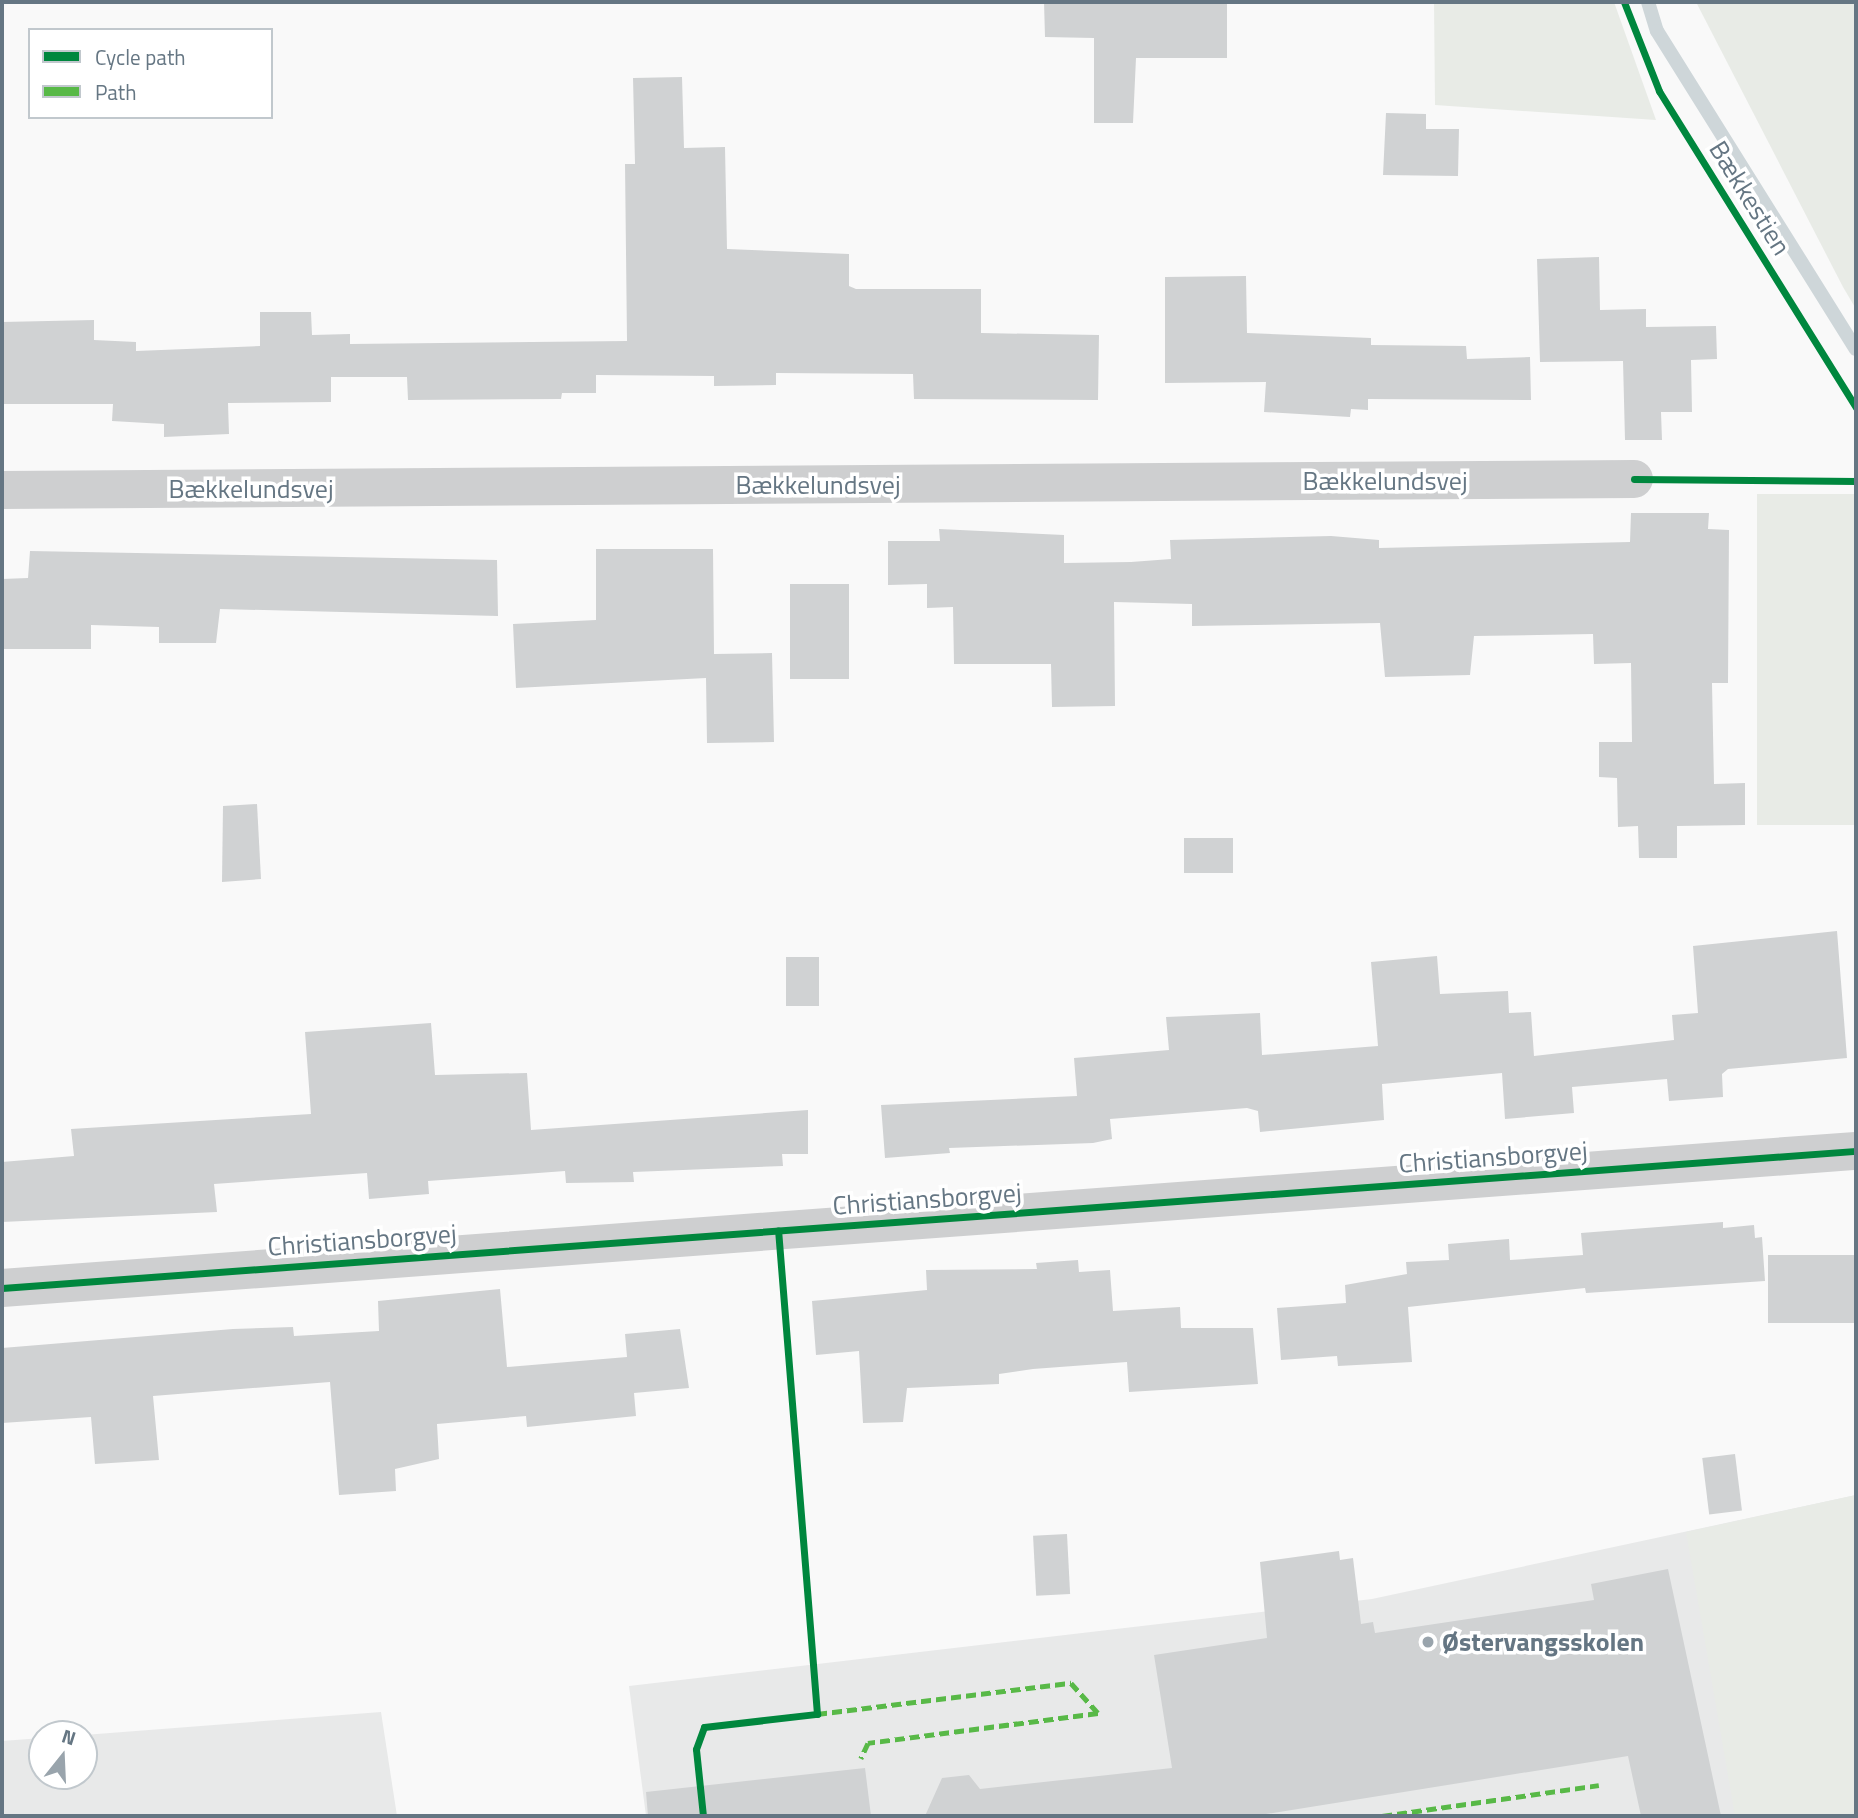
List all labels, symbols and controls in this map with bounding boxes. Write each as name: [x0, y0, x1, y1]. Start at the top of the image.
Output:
legend: [28, 28, 273, 119]
text: Cycle path: [95, 41, 186, 73]
text: Path: [95, 76, 137, 108]
street label: Bækkestien: [1703, 135, 1797, 261]
street label: Bækkelundsvej: [1302, 465, 1468, 497]
street label: Bækkelundsvej: [735, 469, 901, 501]
street label: Bækkelundsvej: [168, 473, 334, 505]
street label: Christiansborgvej: [1397, 1135, 1589, 1179]
street label: Christiansborgvej: [831, 1177, 1023, 1221]
street label: Christiansborgvej: [266, 1218, 458, 1262]
place label: Østervangsskolen: [1442, 1626, 1644, 1658]
marker: Østervangsskolen: [1420, 1634, 1436, 1650]
north arrow: [28, 1720, 98, 1790]
text: N: [58, 1721, 80, 1752]

